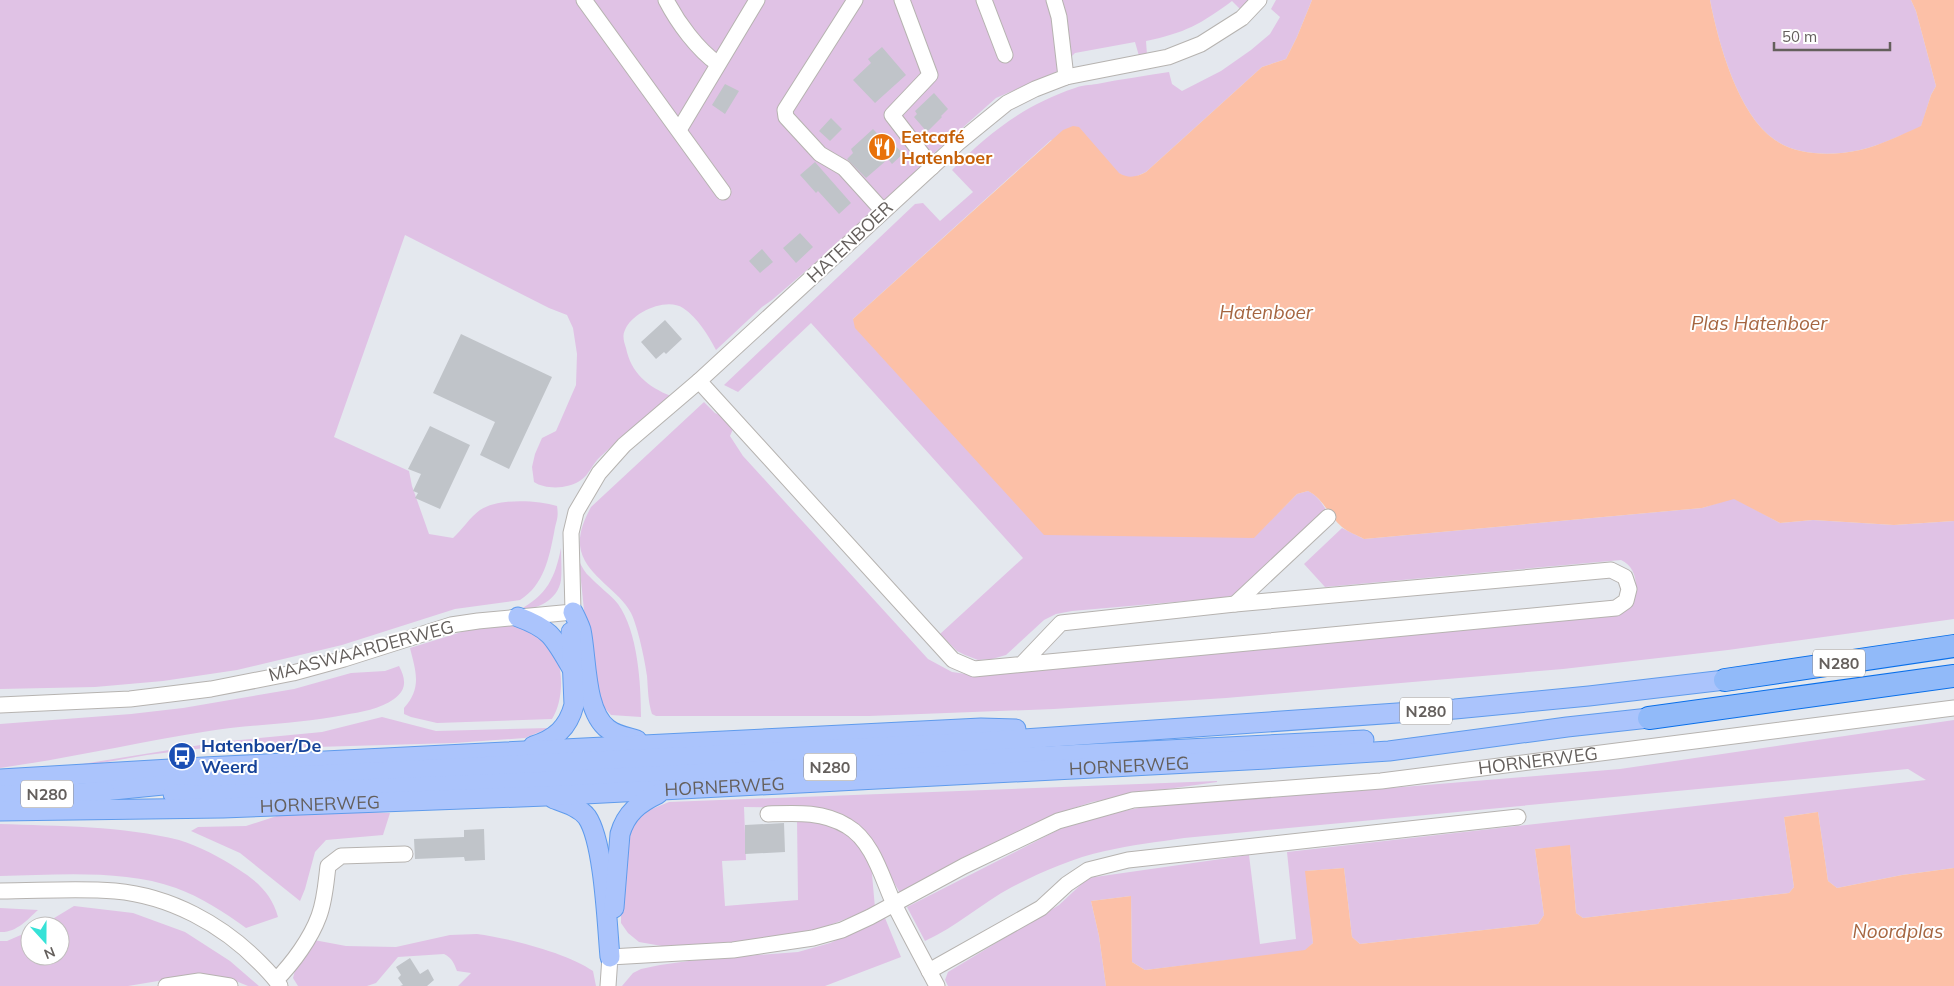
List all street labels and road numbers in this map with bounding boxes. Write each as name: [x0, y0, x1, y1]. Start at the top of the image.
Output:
street label: HATENBOER: [802, 196, 898, 287]
street label: MAASWAARDERWEG: [266, 615, 456, 686]
road number: N280: [1813, 650, 1865, 676]
road number: N280: [1400, 698, 1452, 724]
street label: HORNERWEG: [1477, 742, 1599, 780]
street label: HORNERWEG: [1068, 751, 1190, 780]
road number: N280: [804, 754, 856, 780]
street label: HORNERWEG: [664, 772, 785, 801]
road number: N280: [21, 781, 73, 808]
street label: HORNERWEG: [259, 790, 380, 818]

